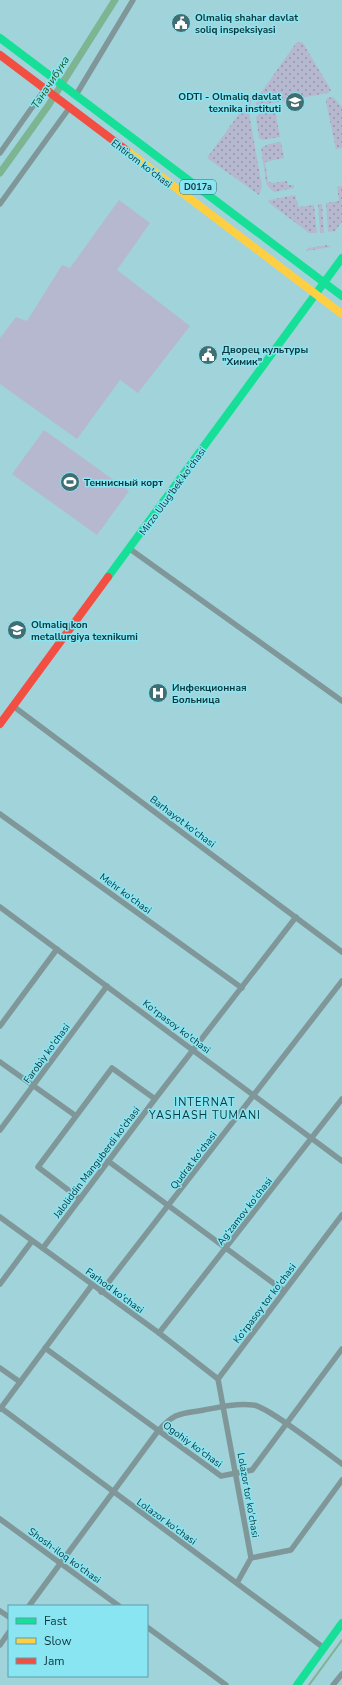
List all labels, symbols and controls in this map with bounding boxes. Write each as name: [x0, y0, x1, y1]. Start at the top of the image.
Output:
place label: Olmaliq shahar davlat soliq inspeksiyasi: [195, 11, 298, 37]
public building icon: Olmaliq shahar davlat soliq inspeksiyasi: [170, 12, 192, 34]
water label: Таначибука: [28, 53, 73, 112]
place label: ODTI - Olmaliq davlat texnika instituti: [178, 90, 281, 116]
school or university icon: ODTI - Olmaliq davlat texnika instituti: [284, 91, 306, 113]
street label: Ehtirom ko'chasi: [108, 136, 175, 191]
road number: D017a: [180, 180, 216, 194]
place label: Дворец культуры "Химик": [222, 343, 308, 369]
public building icon: Дворец культуры "Химик": [197, 344, 219, 366]
street label: Mirzo Ulug'bek ko'chasi: [136, 445, 209, 538]
sports icon: Теннисный корт: [59, 471, 81, 493]
place label: Теннисный корт: [84, 476, 163, 490]
place label: Olmaliq kon metallurgiya texnikumi: [31, 618, 138, 644]
school or university icon: Olmaliq kon metallurgiya texnikumi: [6, 619, 28, 641]
place label: Инфекционная Больница: [172, 681, 247, 707]
hospital icon: Инфекционная Больница: [147, 682, 169, 704]
street label: Barhayot ko'chasi: [147, 793, 218, 851]
street label: Mehr ko'chasi: [97, 870, 154, 917]
street label: Ko‘rpasoy ko'chasi: [140, 997, 213, 1057]
street label: Farobiy ko'chasi: [20, 1021, 73, 1086]
district label: INTERNAT YASHASH TUMANI: [148, 1095, 261, 1123]
street label: Jaloliddin Manguberdi ko'chasi: [50, 1104, 143, 1222]
street label: Qudrat ko'chasi: [167, 1129, 220, 1193]
street label: Ag‘zamov ko'chasi: [214, 1175, 276, 1248]
street label: Ko‘rpasoy tor ko'chasi: [230, 1261, 300, 1346]
street label: Farhod ko'chasi: [82, 1265, 147, 1317]
street label: Ogohiy ko'chasi: [160, 1419, 225, 1471]
street label: Lolazor tor ko'chasi: [234, 1452, 262, 1539]
street label: Lolazor ko'chasi: [134, 1495, 199, 1548]
street label: Shosh-iloq ko'chasi: [25, 1525, 104, 1587]
legend: [8, 1605, 148, 1677]
text: Fast: [44, 1613, 67, 1629]
text: Slow: [44, 1633, 72, 1649]
text: Jam: [43, 1653, 65, 1669]

